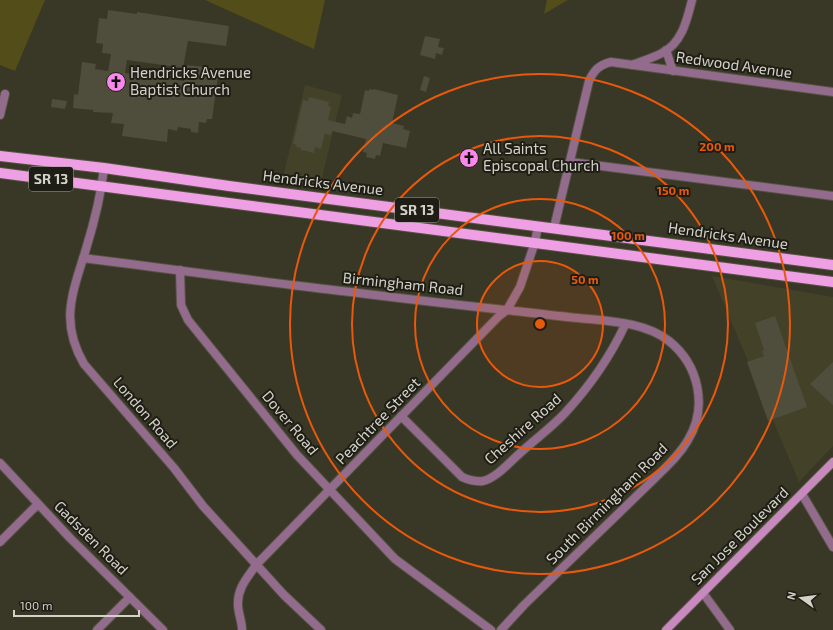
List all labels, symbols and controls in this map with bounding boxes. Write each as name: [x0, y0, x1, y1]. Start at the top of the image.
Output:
street label: Redwood Avenue: [675, 47, 793, 81]
place label: Hendricks Avenue Baptist Church: [130, 63, 251, 98]
church icon: Hendricks Avenue Baptist Church: [105, 71, 127, 93]
place label: All Saints Episcopal Church: [483, 139, 599, 174]
text: 200 m: [699, 139, 735, 153]
church icon: All Saints Episcopal Church: [458, 147, 480, 169]
street label: Hendricks Avenue: [262, 166, 384, 198]
road number: SR 13: [29, 167, 73, 191]
text: 150 m: [657, 183, 689, 197]
road number: SR 13: [395, 198, 439, 222]
street label: Hendricks Avenue: [667, 218, 789, 252]
text: 100 m: [611, 228, 645, 242]
street label: Birmingham Road: [342, 268, 464, 298]
text: 50 m: [571, 272, 599, 286]
centre of rings: [533, 317, 547, 331]
street label: London Road: [110, 373, 182, 452]
street label: Peachtree Street: [331, 373, 423, 467]
street label: Dover Road: [259, 387, 323, 458]
street label: Cheshire Road: [480, 389, 564, 467]
street label: South Birmingham Road: [542, 439, 671, 568]
street label: San Jose Boulevard: [687, 483, 792, 588]
street label: Gadsden Road: [51, 497, 132, 578]
north arrow: [781, 578, 821, 618]
text: N: [784, 590, 798, 601]
scale bar: [14, 592, 139, 618]
text: 100 m: [20, 598, 52, 612]

